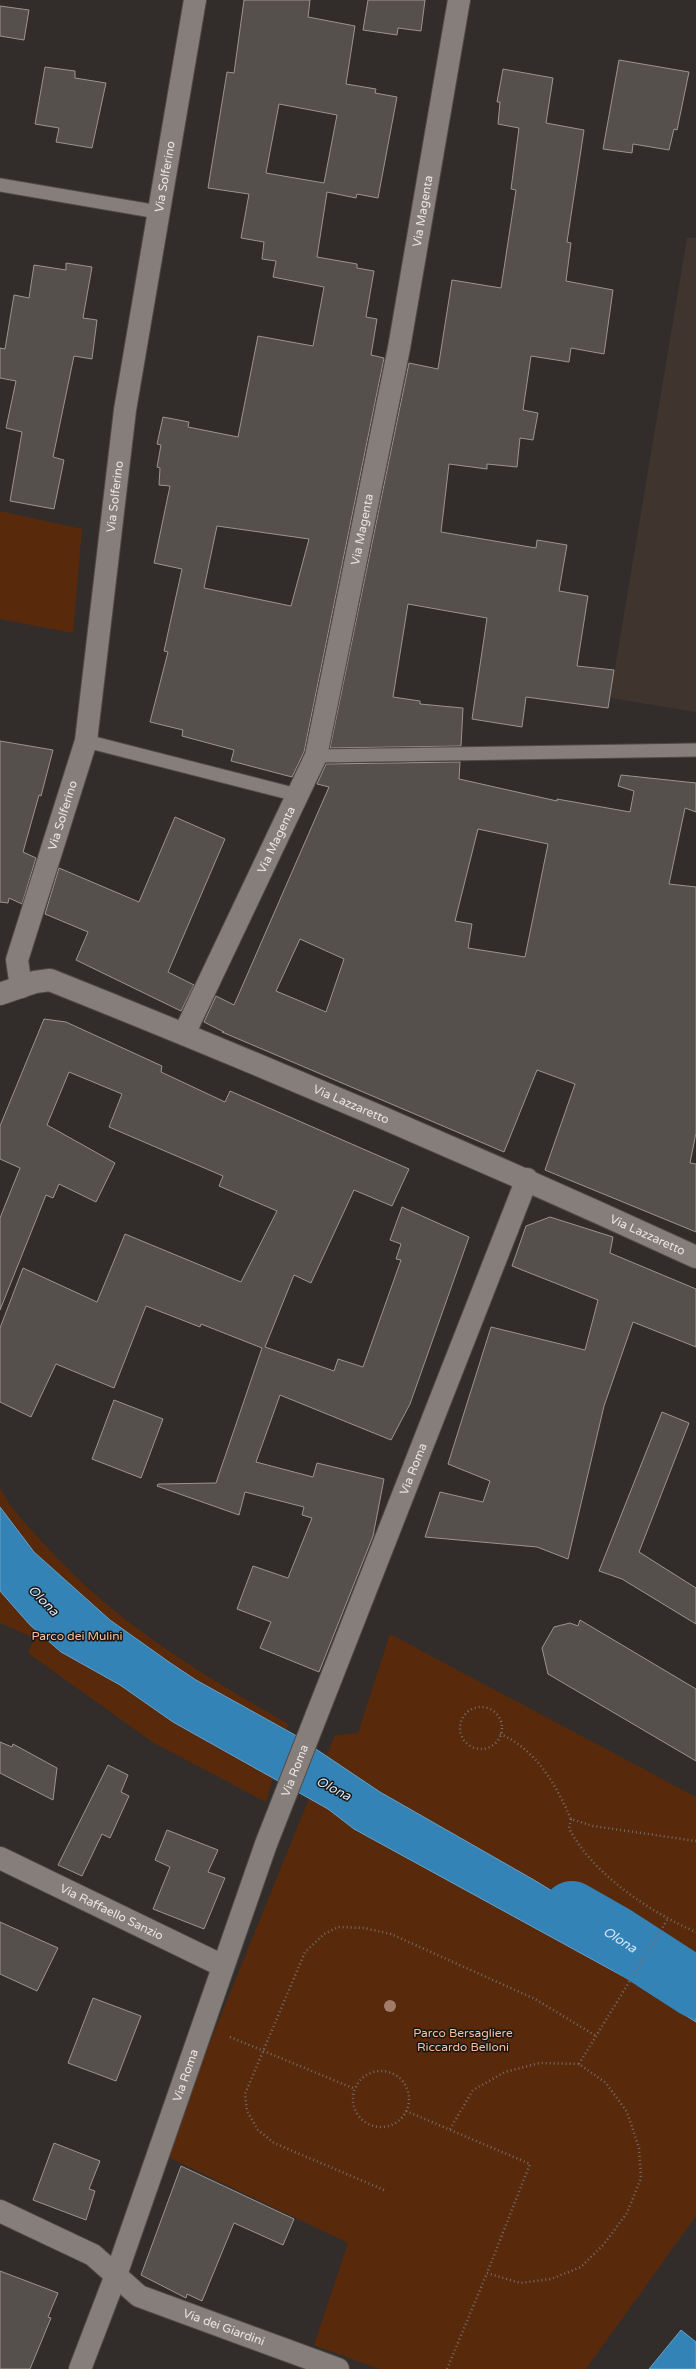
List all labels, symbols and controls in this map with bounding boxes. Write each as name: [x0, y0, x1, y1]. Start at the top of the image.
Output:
street label: Via Solferino: [152, 140, 178, 213]
street label: Via Magenta: [410, 174, 436, 248]
street label: Via Solferino: [104, 460, 126, 533]
street label: Via Magenta: [348, 493, 376, 566]
street label: Via Solferino: [45, 779, 80, 852]
street label: Via Magenta: [254, 804, 298, 875]
street label: Via Lazzaretto: [311, 1082, 391, 1127]
street label: Via Lazzaretto: [608, 1212, 688, 1258]
street label: Via Roma: [397, 1441, 430, 1497]
water label: Olona: [25, 1582, 62, 1620]
park label: Parco dei Mulini: [31, 1629, 123, 1643]
street label: Via Roma: [278, 1742, 311, 1798]
water label: Olona: [314, 1773, 354, 1805]
street label: Via Raffaello Sanzio: [58, 1881, 166, 1943]
water label: Olona: [600, 1924, 640, 1957]
park label: Parco Bersagliere Riccardo Belloni: [413, 2026, 513, 2054]
street label: Via Roma: [170, 2047, 201, 2104]
street label: Via dei Giardini: [181, 2306, 267, 2349]

